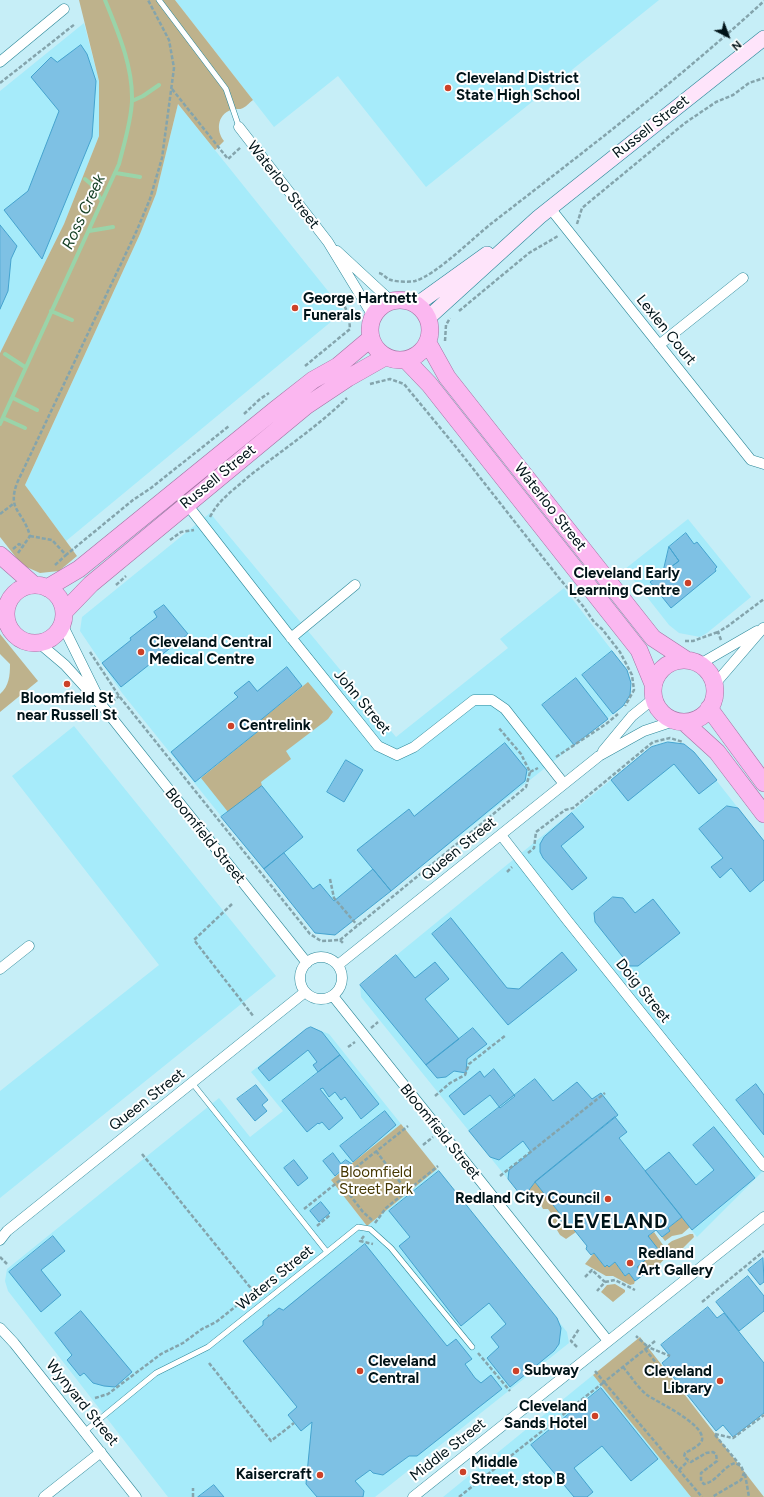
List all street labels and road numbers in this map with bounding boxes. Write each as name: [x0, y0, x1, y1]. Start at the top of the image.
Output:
street label: Russell Street: [609, 92, 693, 162]
street label: Waterloo Street: [243, 137, 323, 233]
street label: Lexlen Court: [632, 291, 700, 369]
street label: Russell Street: [176, 441, 260, 513]
street label: Waterloo Street: [510, 459, 590, 555]
street label: John Street: [330, 666, 394, 738]
street label: Bloomfield Street: [161, 785, 249, 887]
street label: Queen Street: [418, 814, 500, 884]
street label: Doig Street: [612, 955, 674, 1027]
street label: Queen Street: [106, 1065, 188, 1135]
street label: Bloomfield Street: [396, 1081, 484, 1183]
street label: Waters Street: [233, 1242, 317, 1314]
street label: Wynyard Street: [42, 1356, 122, 1450]
street label: Middle Street: [407, 1415, 489, 1485]

